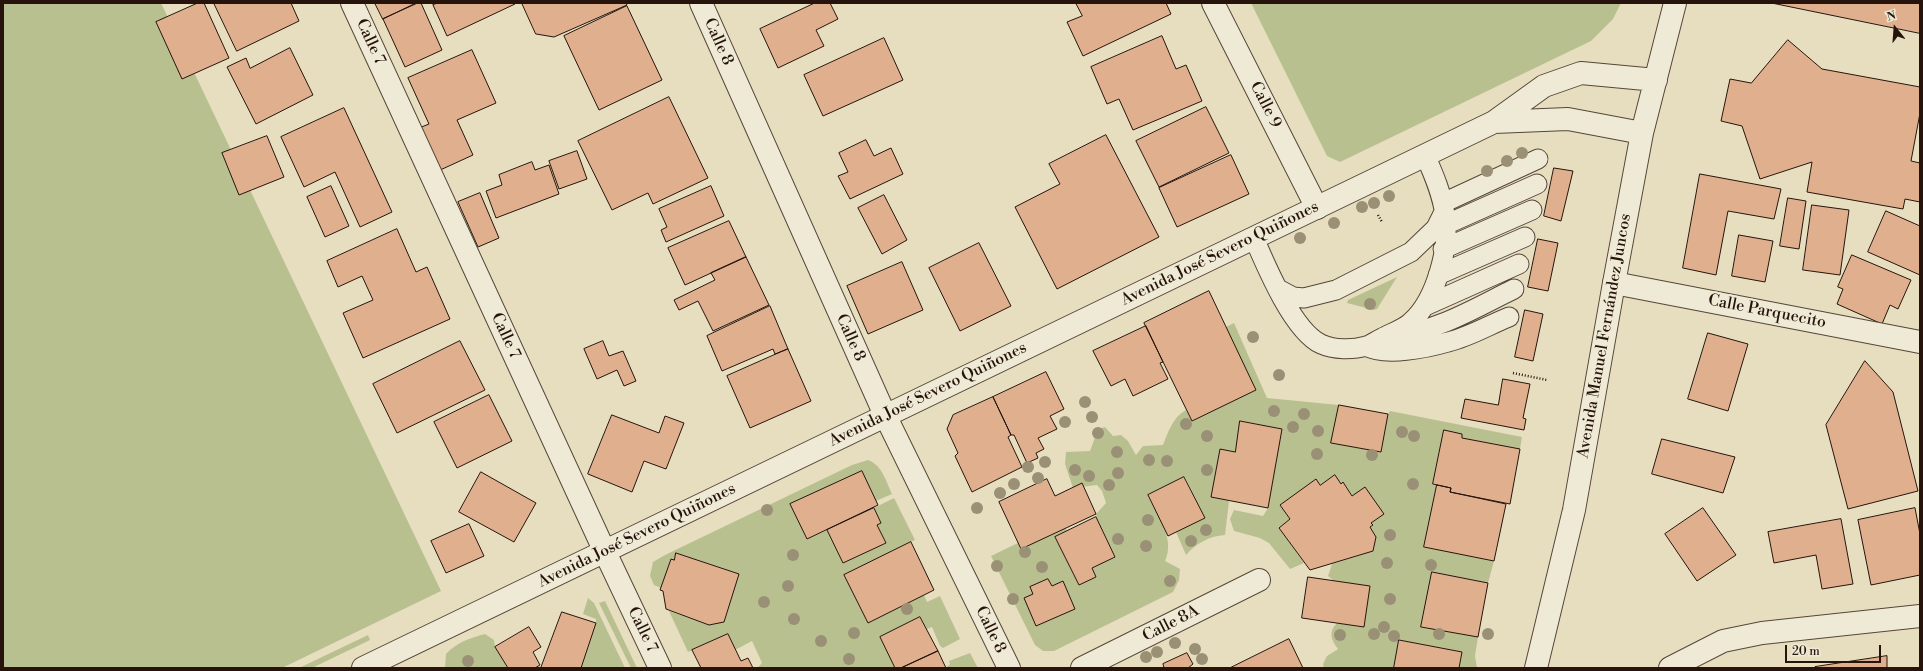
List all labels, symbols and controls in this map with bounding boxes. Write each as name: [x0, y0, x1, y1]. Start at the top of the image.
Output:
north arrow: [1875, 8, 1915, 48]
text: N: [1885, 9, 1898, 24]
street label: Calle 8: [699, 15, 737, 69]
street label: Calle 7: [351, 16, 389, 68]
street label: Calle 9: [1245, 79, 1285, 131]
street label: Avenida José Severo Quiñones: [1118, 198, 1322, 310]
street label: Avenida Manuel Fernández Juncos: [1574, 212, 1636, 460]
street label: Calle Parquecito: [1706, 291, 1828, 333]
street label: Calle 7: [486, 310, 524, 362]
street label: Calle 8: [831, 311, 869, 365]
street label: Avenida José Severo Quiñones: [826, 339, 1030, 451]
street label: Avenida José Severo Quiñones: [535, 480, 739, 592]
street label: Calle 8A: [1140, 602, 1202, 646]
street label: Calle 8: [970, 603, 1010, 657]
street label: Calle 7: [623, 604, 661, 656]
scale bar: [1787, 637, 1883, 663]
text: 20 m: [1792, 644, 1820, 659]

